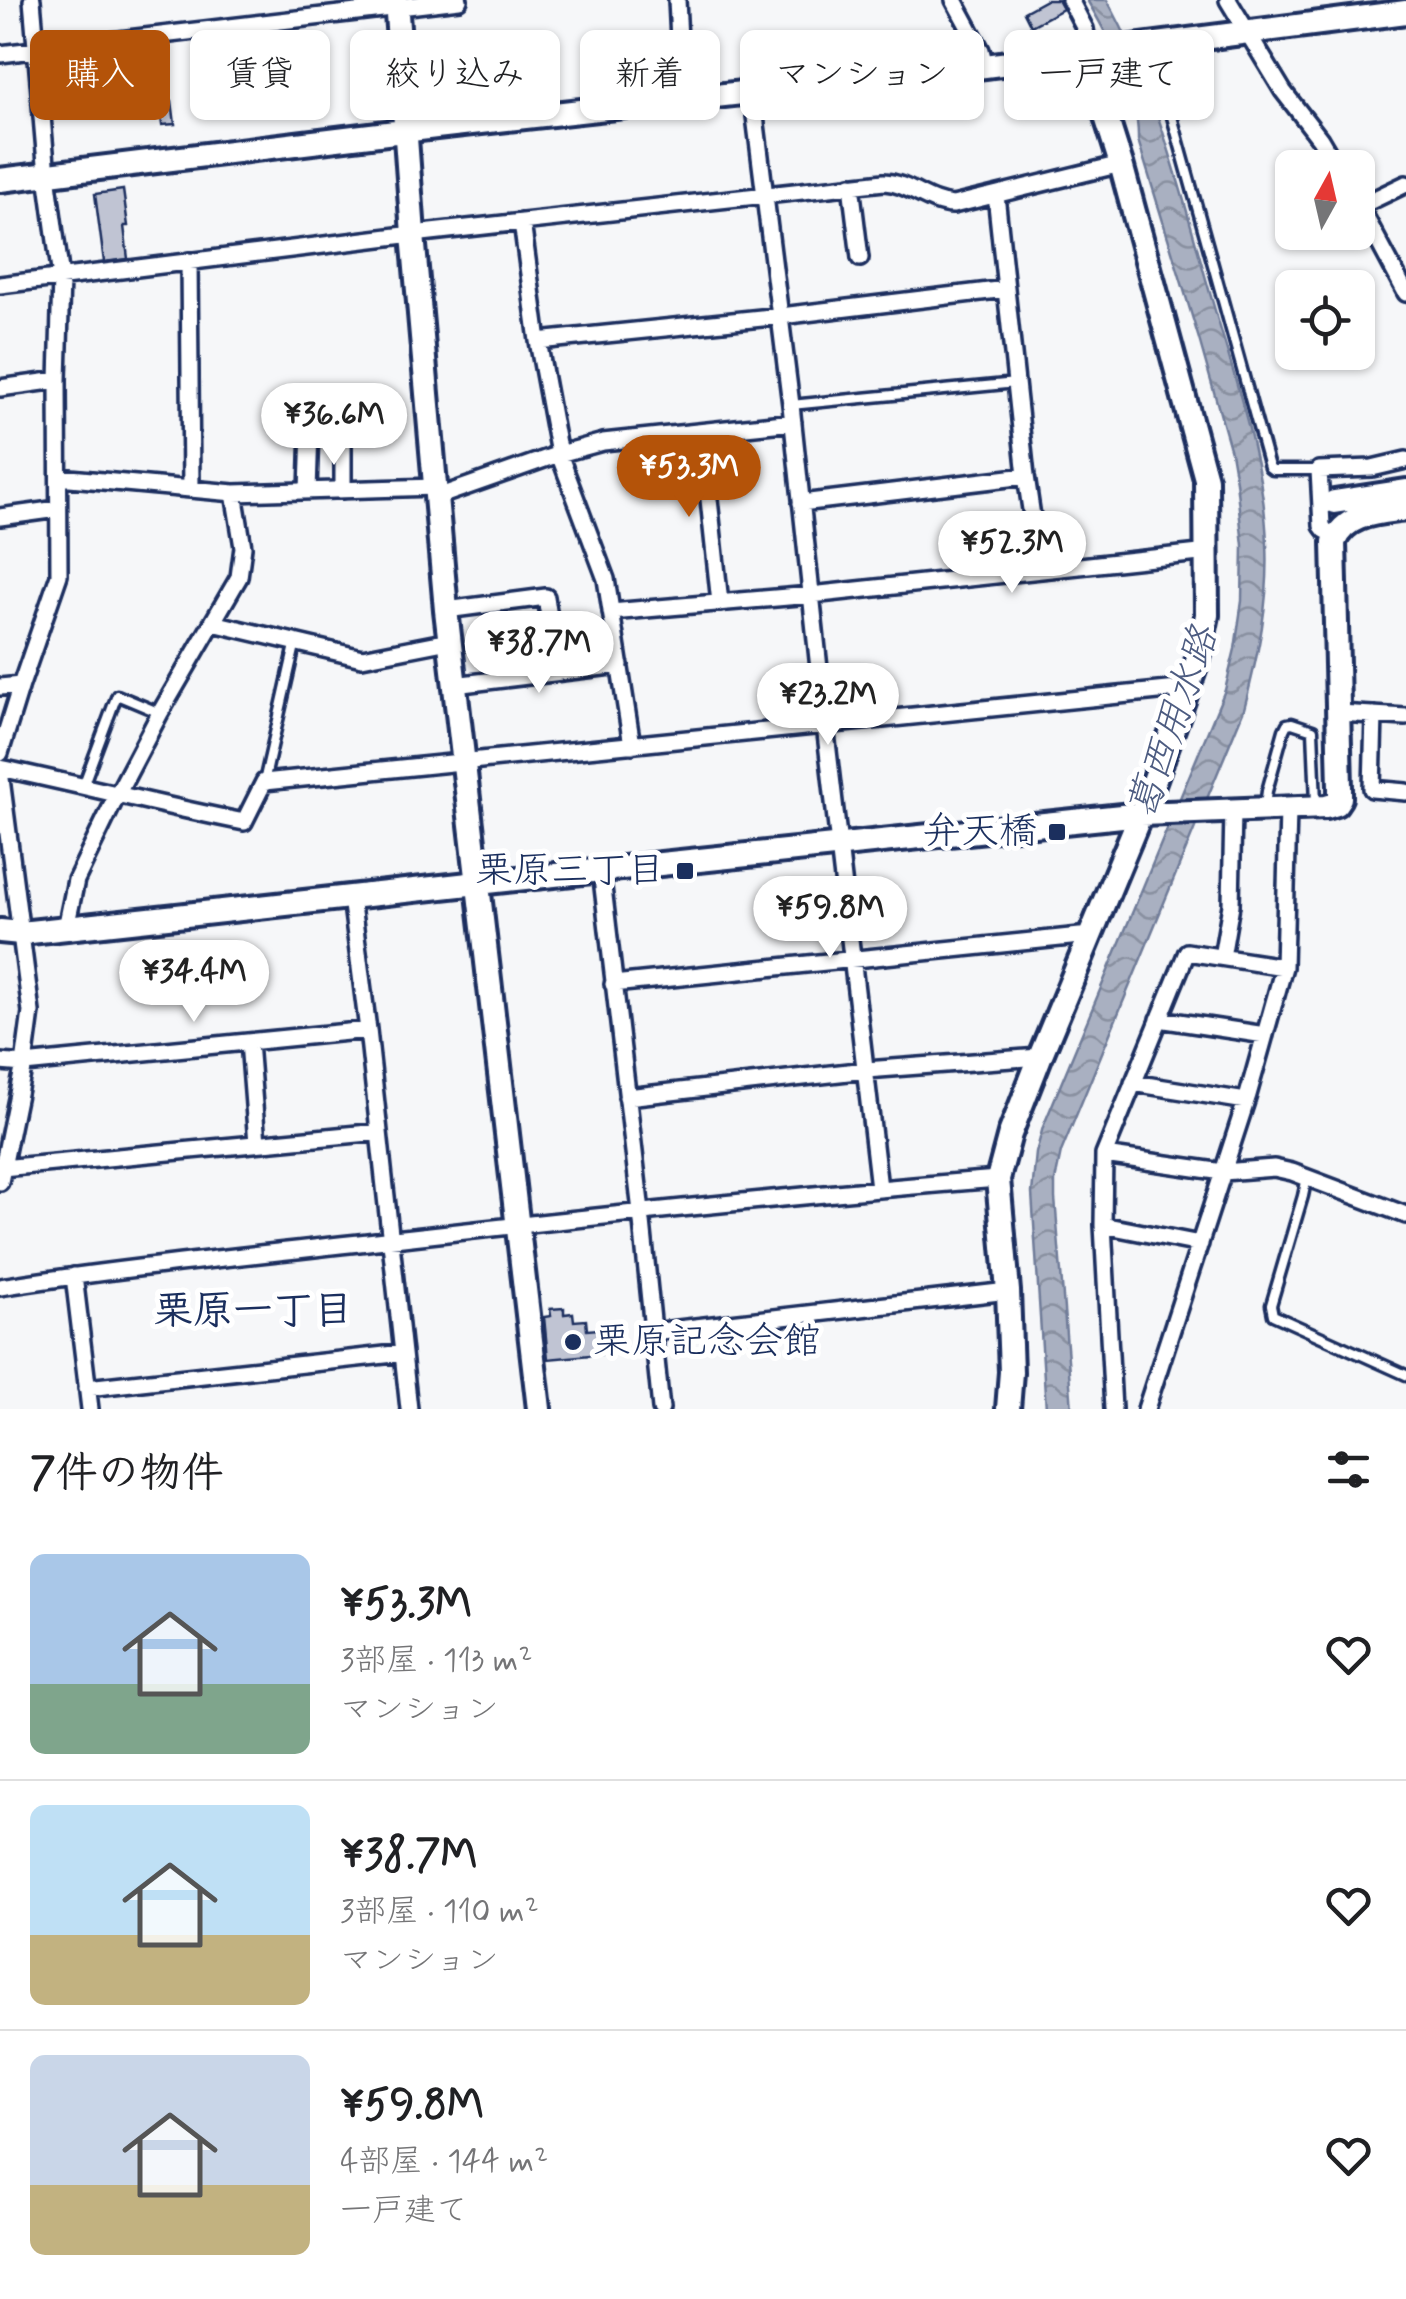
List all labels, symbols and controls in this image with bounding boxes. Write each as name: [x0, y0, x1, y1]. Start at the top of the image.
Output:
chip: 購入: [30, 30, 170, 120]
chip: 賃貸: [190, 30, 330, 120]
chip: 絞り込み: [350, 30, 560, 120]
chip: 新着: [580, 30, 720, 120]
chip: マンション: [740, 30, 984, 120]
chip: 一戸建て: [1004, 30, 1214, 120]
north arrow: [1275, 150, 1375, 250]
map controls: [1275, 150, 1375, 370]
button: locate: [1275, 270, 1375, 370]
pin: ¥36.6M: [253, 383, 415, 468]
text: ¥36.6M: [283, 394, 385, 436]
pin: ¥53.3M: [608, 435, 770, 520]
text: ¥53.3M: [639, 446, 739, 488]
pin: ¥52.3M: [931, 511, 1093, 596]
text: ¥52.3M: [960, 522, 1064, 564]
pin: ¥38.7M: [458, 611, 620, 696]
water label: 葛西用水路: [1117, 618, 1232, 826]
text: ¥38.7M: [487, 622, 591, 664]
pin: ¥23.2M: [747, 663, 909, 748]
text: ¥23.2M: [779, 674, 877, 716]
place label: 弁天橋: [923, 808, 1037, 857]
marker: 弁天橋: [1046, 821, 1068, 843]
place label: 栗原三丁目: [475, 847, 665, 896]
marker: 栗原三丁目: [674, 860, 696, 882]
pin: ¥59.8M: [749, 876, 911, 961]
text: ¥59.8M: [775, 887, 885, 929]
pin: ¥34.4M: [113, 940, 275, 1025]
text: ¥34.4M: [141, 951, 247, 993]
district label: 栗原一丁目: [153, 1286, 353, 1338]
place label: 栗原記念会館: [593, 1318, 821, 1367]
marker: 栗原記念会館: [562, 1331, 584, 1353]
icon: filters: [1321, 1442, 1376, 1497]
text: 7件の物件: [30, 1447, 224, 1502]
text: ¥53.3M: [340, 1578, 472, 1633]
icon: home: [110, 1594, 230, 1714]
icon: heart: [1321, 1627, 1376, 1682]
text: 3部屋 · 113 m²: [340, 1640, 532, 1682]
text: マンション: [340, 1689, 499, 1731]
text: ¥38.7M: [340, 1829, 477, 1884]
icon: home: [110, 1845, 230, 1965]
icon: heart: [1321, 1878, 1376, 1933]
text: 3部屋 · 110 m²: [340, 1891, 539, 1933]
text: マンション: [340, 1940, 499, 1982]
text: ¥59.8M: [340, 2079, 484, 2134]
icon: home: [110, 2095, 230, 2215]
icon: heart: [1321, 2128, 1376, 2183]
text: 4部屋 · 144 m²: [340, 2141, 548, 2183]
text: 一戸建て: [340, 2190, 468, 2232]

